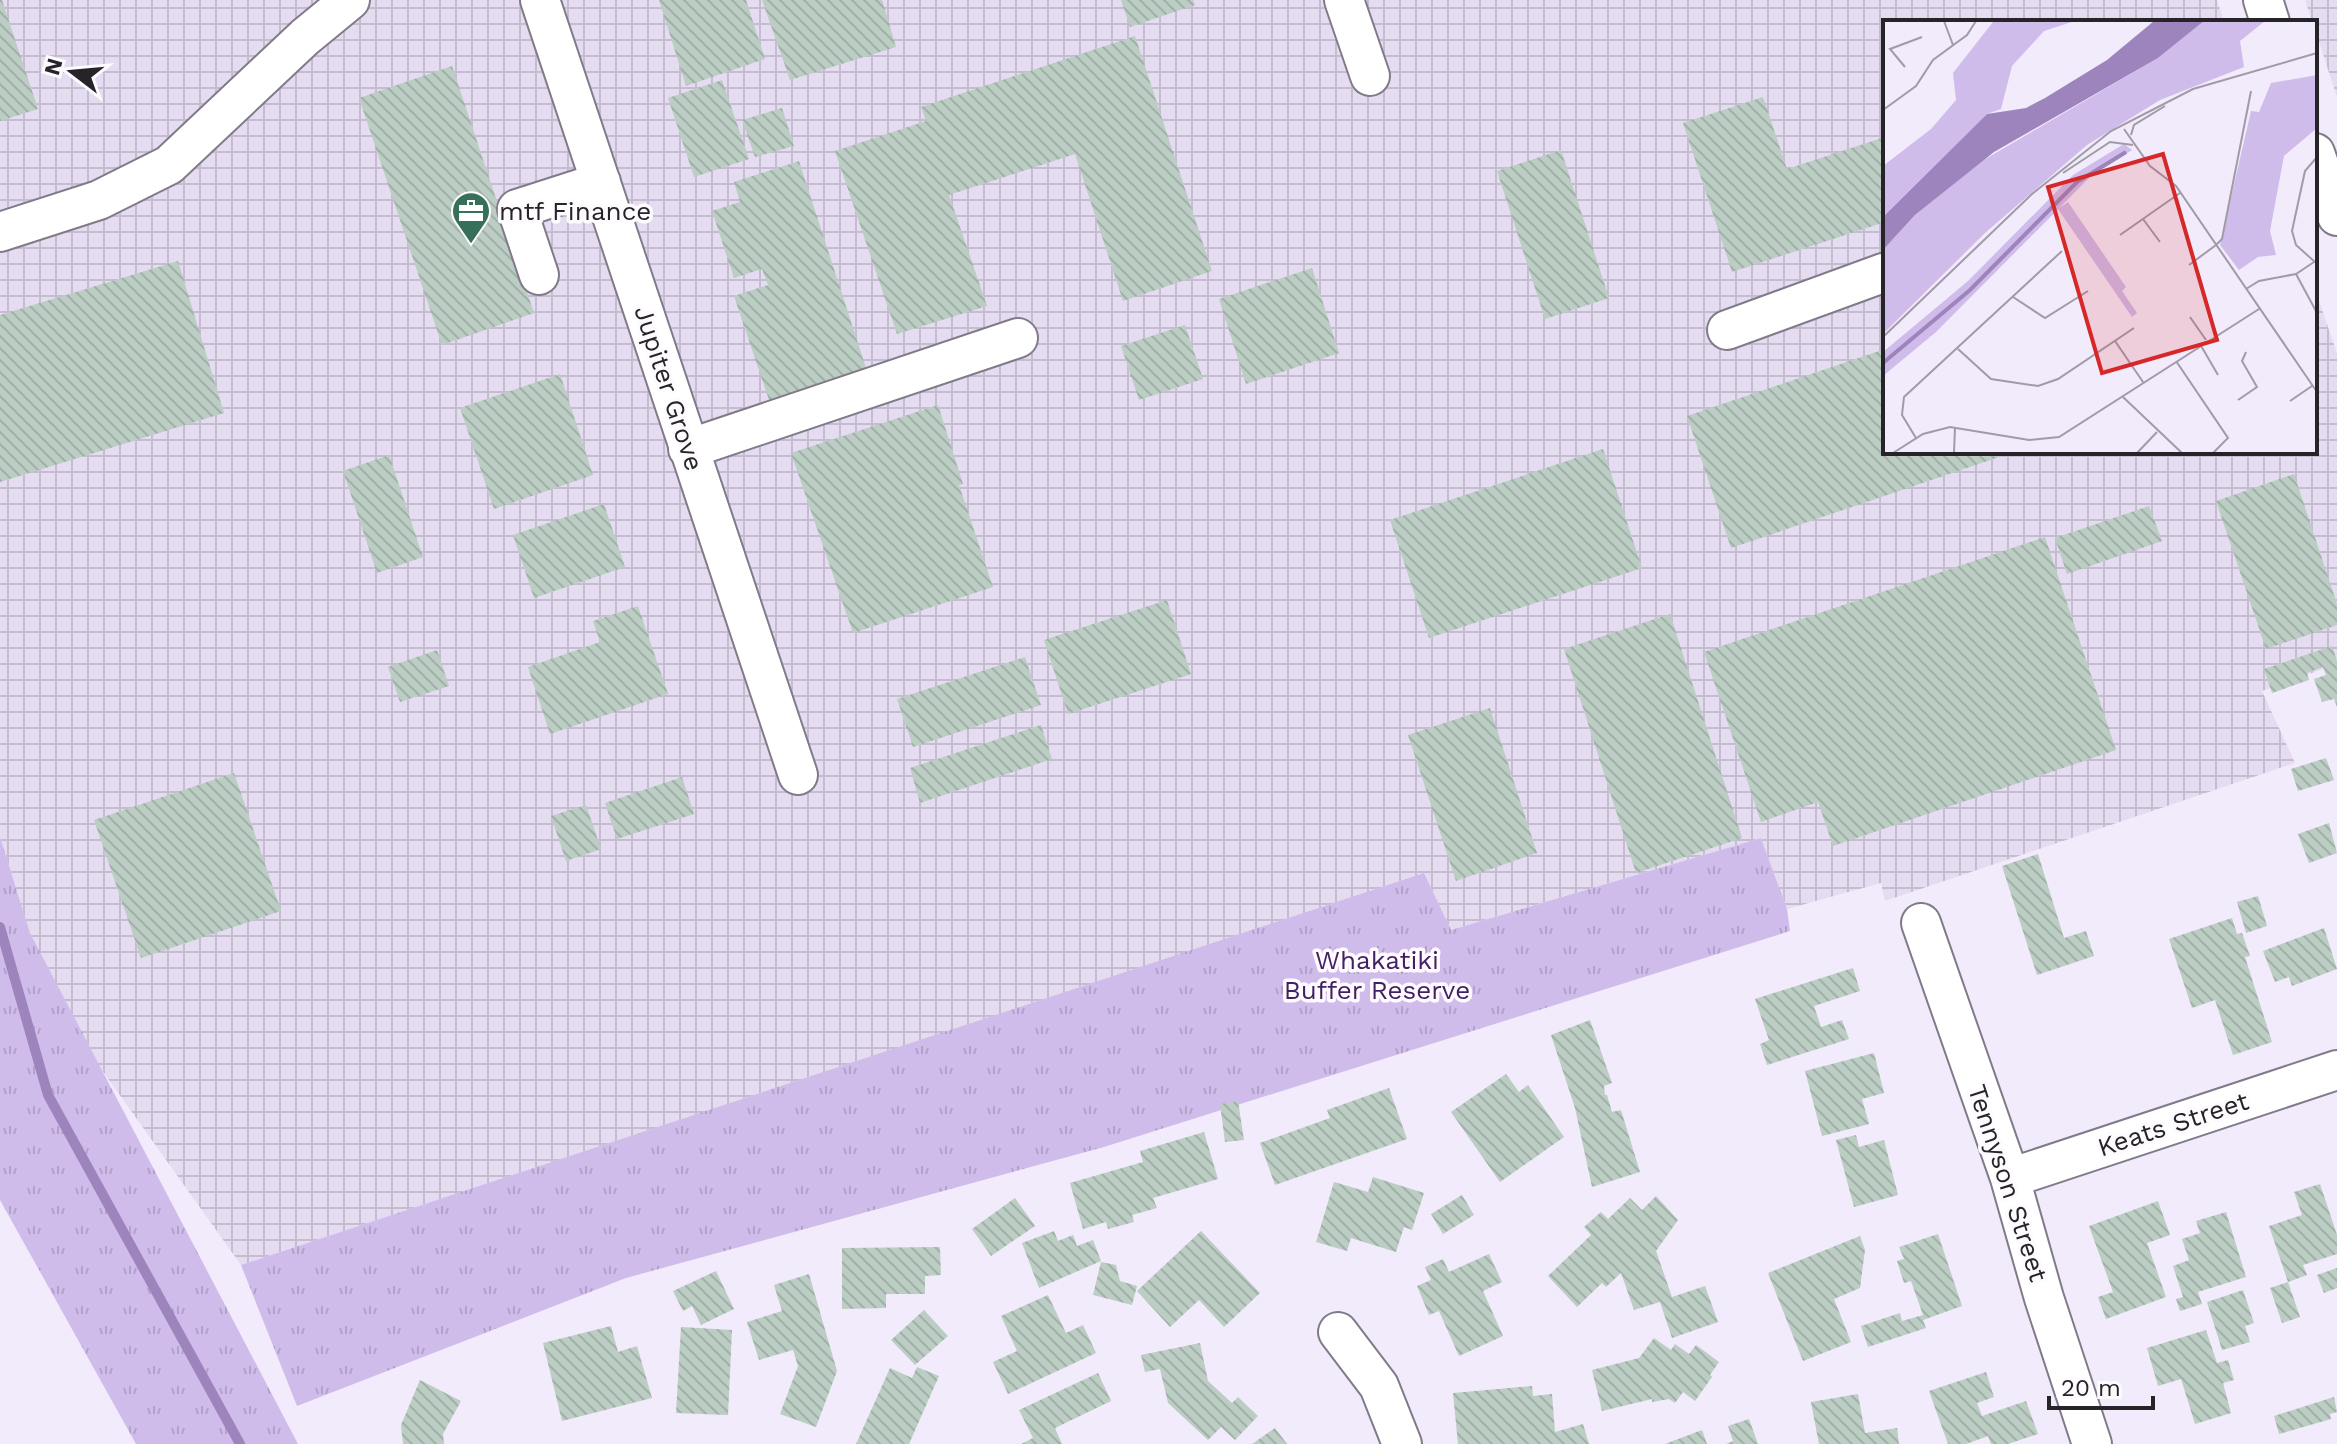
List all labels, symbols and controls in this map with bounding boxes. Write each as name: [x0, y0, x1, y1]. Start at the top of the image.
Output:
inset map: [1883, 20, 2317, 454]
north arrow: [32, 32, 112, 112]
text: N: [39, 55, 68, 78]
office icon: mtf Finance: [450, 190, 492, 245]
place label: mtf Finance: [499, 196, 651, 226]
street label: Jupiter Grove: [628, 302, 710, 474]
park label: Whakatiki Buffer Reserve: [1284, 945, 1470, 1005]
street label: Tennyson Street: [1962, 1081, 2054, 1285]
street label: Keats Street: [2094, 1085, 2252, 1163]
scale bar: [2049, 1360, 2153, 1410]
text: 20 m: [2061, 1374, 2121, 1402]

